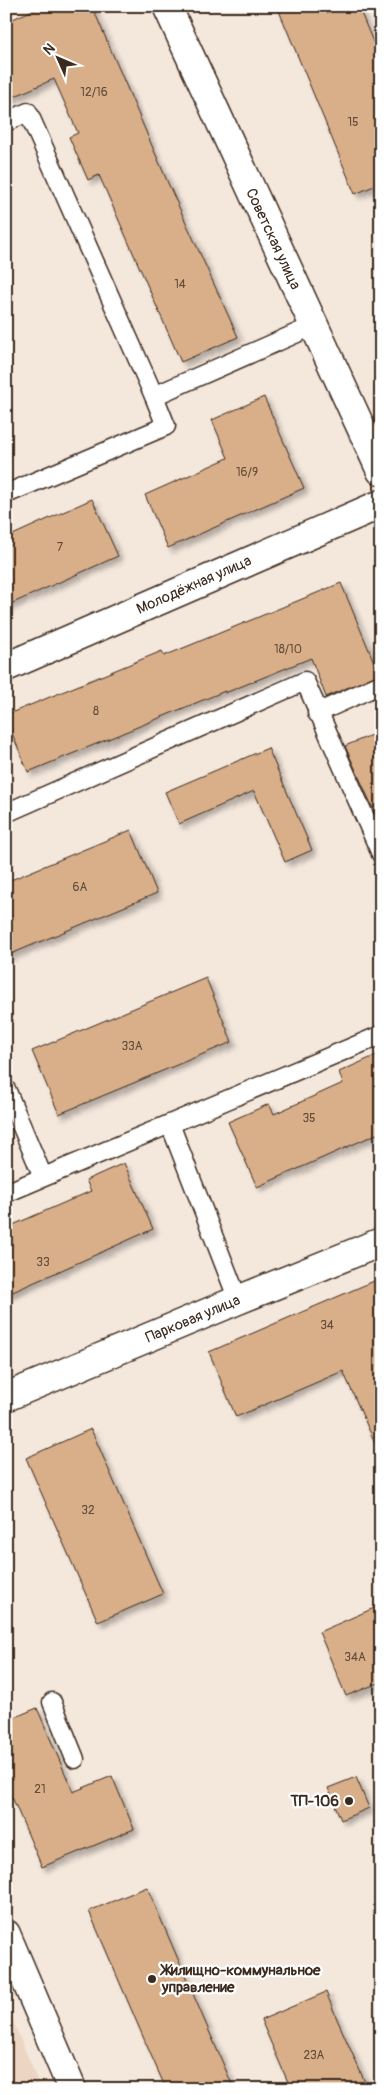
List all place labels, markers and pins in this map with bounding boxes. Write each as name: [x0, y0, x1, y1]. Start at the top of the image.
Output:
place label: ТП-106: [289, 1792, 339, 1811]
marker: ТП-106: [343, 1795, 355, 1807]
place label: Жилищно-коммунальное управление: [159, 1961, 321, 1997]
marker: Жилищно-коммунальное управление: [146, 1973, 158, 1985]

